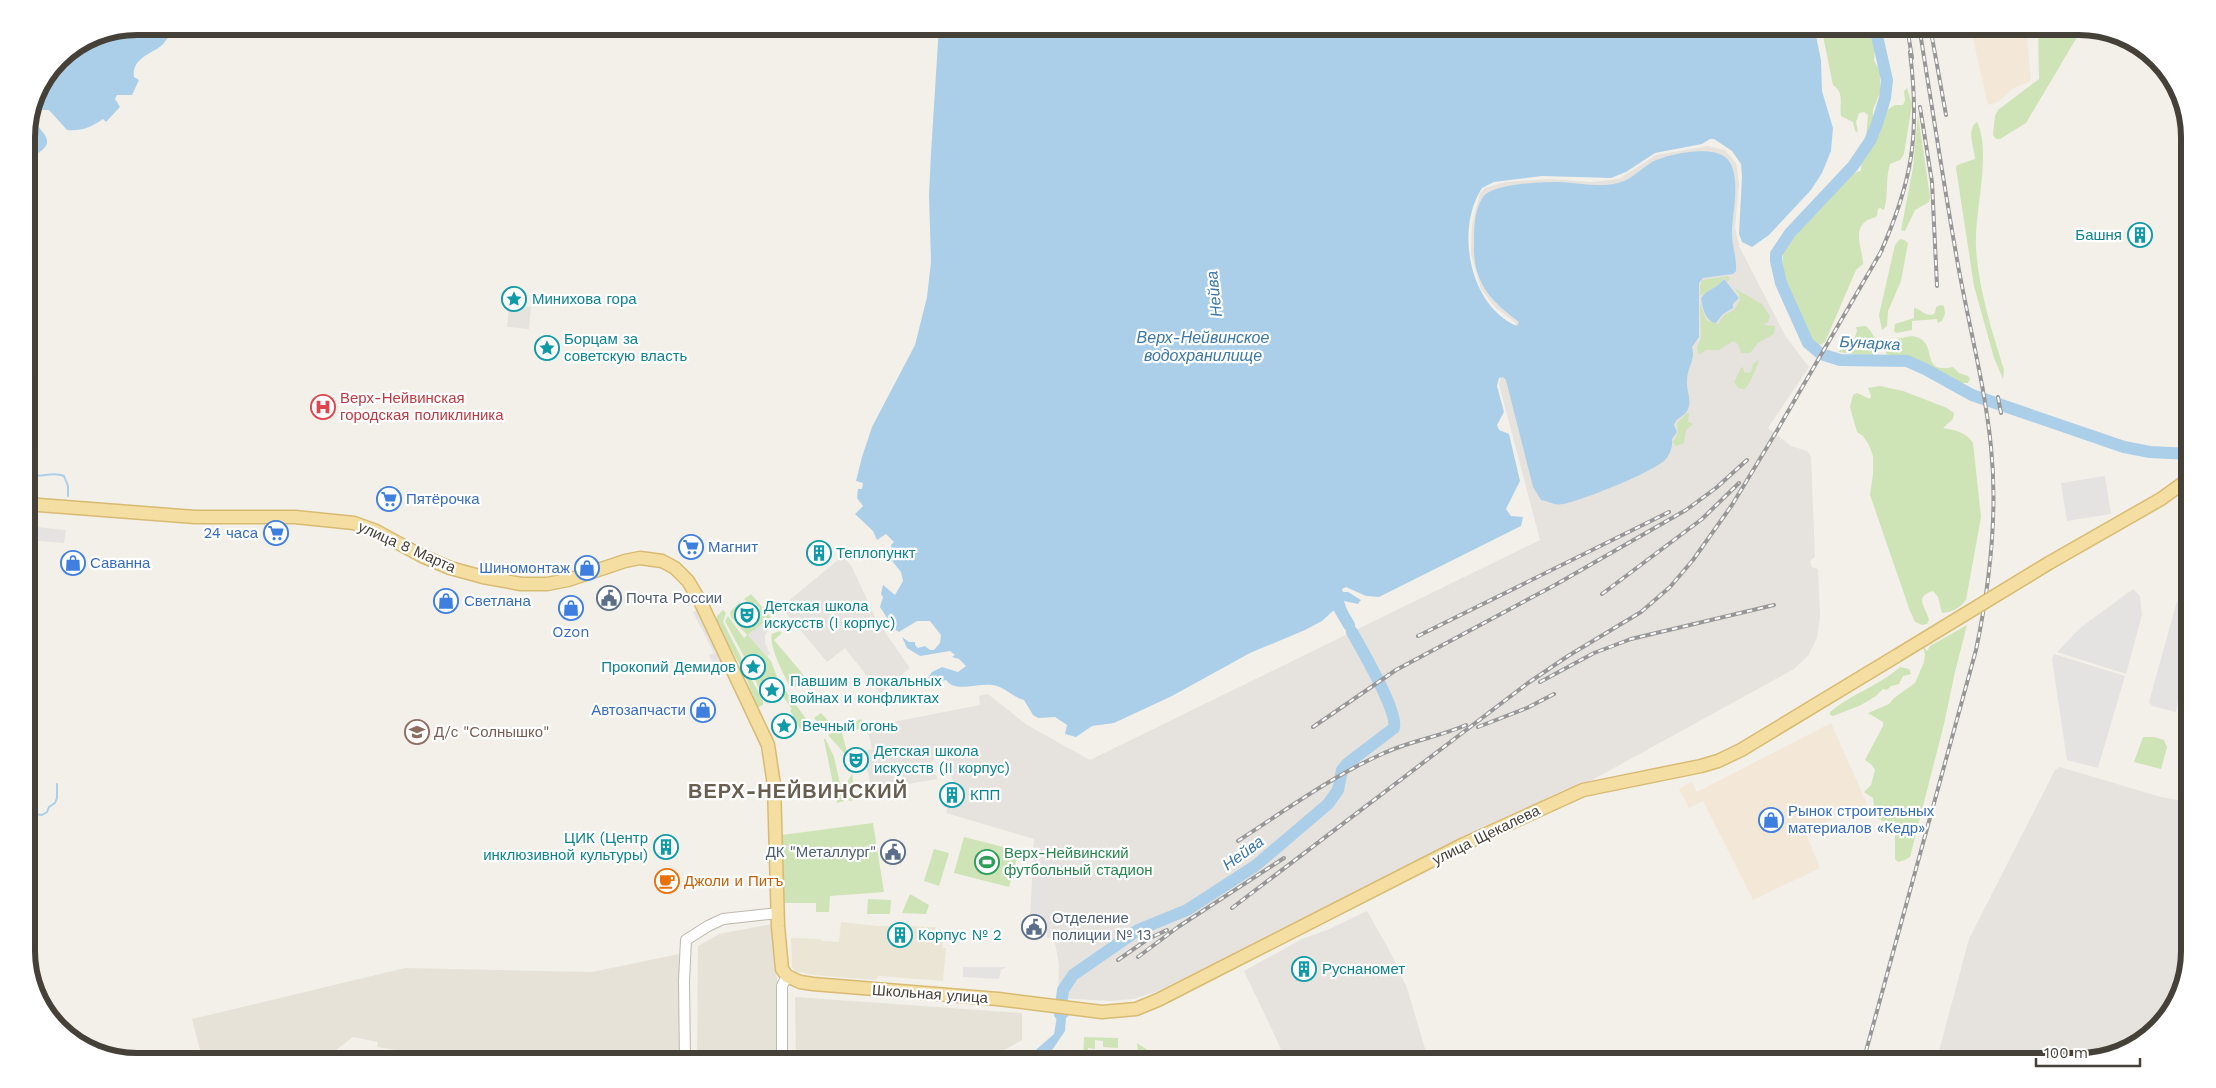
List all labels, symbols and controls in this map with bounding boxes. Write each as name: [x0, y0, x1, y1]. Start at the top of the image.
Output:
building icon: Башня: [2127, 222, 2153, 248]
place label: Башня: [2075, 226, 2122, 244]
water label: Нейва: [1202, 270, 1226, 318]
place icon: Минихова гора: [501, 286, 527, 312]
place label: Минихова гора: [532, 290, 637, 308]
water label: Верх-Нейвинское водохранилище: [1137, 328, 1270, 365]
place label: Борцам за советскую власть: [564, 330, 688, 365]
water label: Бунарка: [1839, 332, 1901, 354]
place icon: Борцам за советскую власть: [534, 335, 560, 361]
place label: Верх-Нейвинская городская поликлиника: [340, 389, 504, 424]
hospital icon: Верх-Нейвинская городская поликлиника: [310, 394, 336, 420]
supermarket icon: Пятёрочка: [376, 486, 402, 512]
place label: Пятёрочка: [406, 490, 480, 508]
street label: улица 8 Марта: [355, 517, 459, 577]
supermarket icon: 24 часа: [263, 520, 289, 546]
place label: 24 часа: [203, 524, 259, 542]
supermarket icon: Магнит: [678, 534, 704, 560]
place label: Магнит: [708, 538, 758, 556]
building icon: Теплопункт: [806, 540, 832, 566]
place label: Теплопункт: [836, 544, 916, 562]
shop icon: Саванна: [60, 550, 86, 576]
place label: Саванна: [90, 554, 151, 572]
shop icon: Шиномонтаж: [574, 555, 600, 581]
place label: Шиномонтаж: [479, 559, 570, 577]
public building icon: Почта России: [596, 585, 622, 611]
shop icon: Светлана: [433, 588, 459, 614]
place label: Почта России: [626, 589, 722, 607]
place label: Светлана: [464, 592, 531, 610]
shop icon: Ozon: [558, 595, 584, 621]
place label: Детская школа искусств (I корпус): [764, 597, 895, 632]
theatre icon: Детская школа искусств (I корпус): [734, 602, 760, 628]
place label: Ozon: [552, 623, 590, 641]
place icon: Прокопий Демидов: [740, 654, 766, 680]
place label: Прокопий Демидов: [601, 658, 736, 676]
place label: Павшим в локальных войнах и конфликтах: [790, 672, 942, 707]
place icon: Павшим в локальных войнах и конфликтах: [759, 677, 785, 703]
shop icon: Автозапчасти: [690, 697, 716, 723]
place label: Автозапчасти: [591, 701, 686, 719]
place icon: Вечный огонь: [771, 713, 797, 739]
place label: Вечный огонь: [802, 717, 898, 735]
school or university icon: Д/с "Солнышко": [404, 719, 430, 745]
place label: Д/с "Солнышко": [434, 723, 549, 741]
place label: Детская школа искусств (II корпус): [874, 742, 1010, 777]
theatre icon: Детская школа искусств (II корпус): [843, 747, 869, 773]
district label: ВЕРХ-НЕЙВИНСКИЙ: [688, 779, 908, 803]
building icon: КПП: [939, 782, 965, 808]
place label: КПП: [970, 786, 1000, 804]
street label: улица Щекалева: [1429, 801, 1543, 869]
place label: Рынок строительных материалов «Кедр»: [1788, 802, 1935, 837]
shop icon: Рынок строительных материалов «Кедр»: [1758, 807, 1784, 833]
place label: ЦИК (Центр инклюзивной культуры): [483, 829, 648, 864]
water label: Нейва: [1219, 832, 1267, 874]
building icon: ЦИК (Центр инклюзивной культуры): [653, 834, 679, 860]
public building icon: ДК "Металлург": [880, 839, 906, 865]
place label: ДК "Металлург": [766, 843, 876, 861]
place label: Верх-Нейвинский футбольный стадион: [1004, 844, 1153, 879]
sports icon: Верх-Нейвинский футбольный стадион: [974, 849, 1000, 875]
cafe icon: Джоли и Питъ: [654, 868, 680, 894]
place label: Джоли и Питъ: [684, 872, 783, 890]
place label: Отделение полиции № 13: [1052, 909, 1152, 944]
public building icon: Отделение полиции № 13: [1021, 914, 1047, 940]
building icon: Корпус № 2: [887, 922, 913, 948]
place label: Корпус № 2: [918, 926, 1002, 944]
building icon: Руснаномет: [1291, 956, 1317, 982]
place label: Руснаномет: [1322, 960, 1405, 978]
street label: Школьная улица: [871, 981, 989, 1007]
scale bar: [2036, 1036, 2140, 1068]
text: 100 m: [2044, 1044, 2088, 1062]

